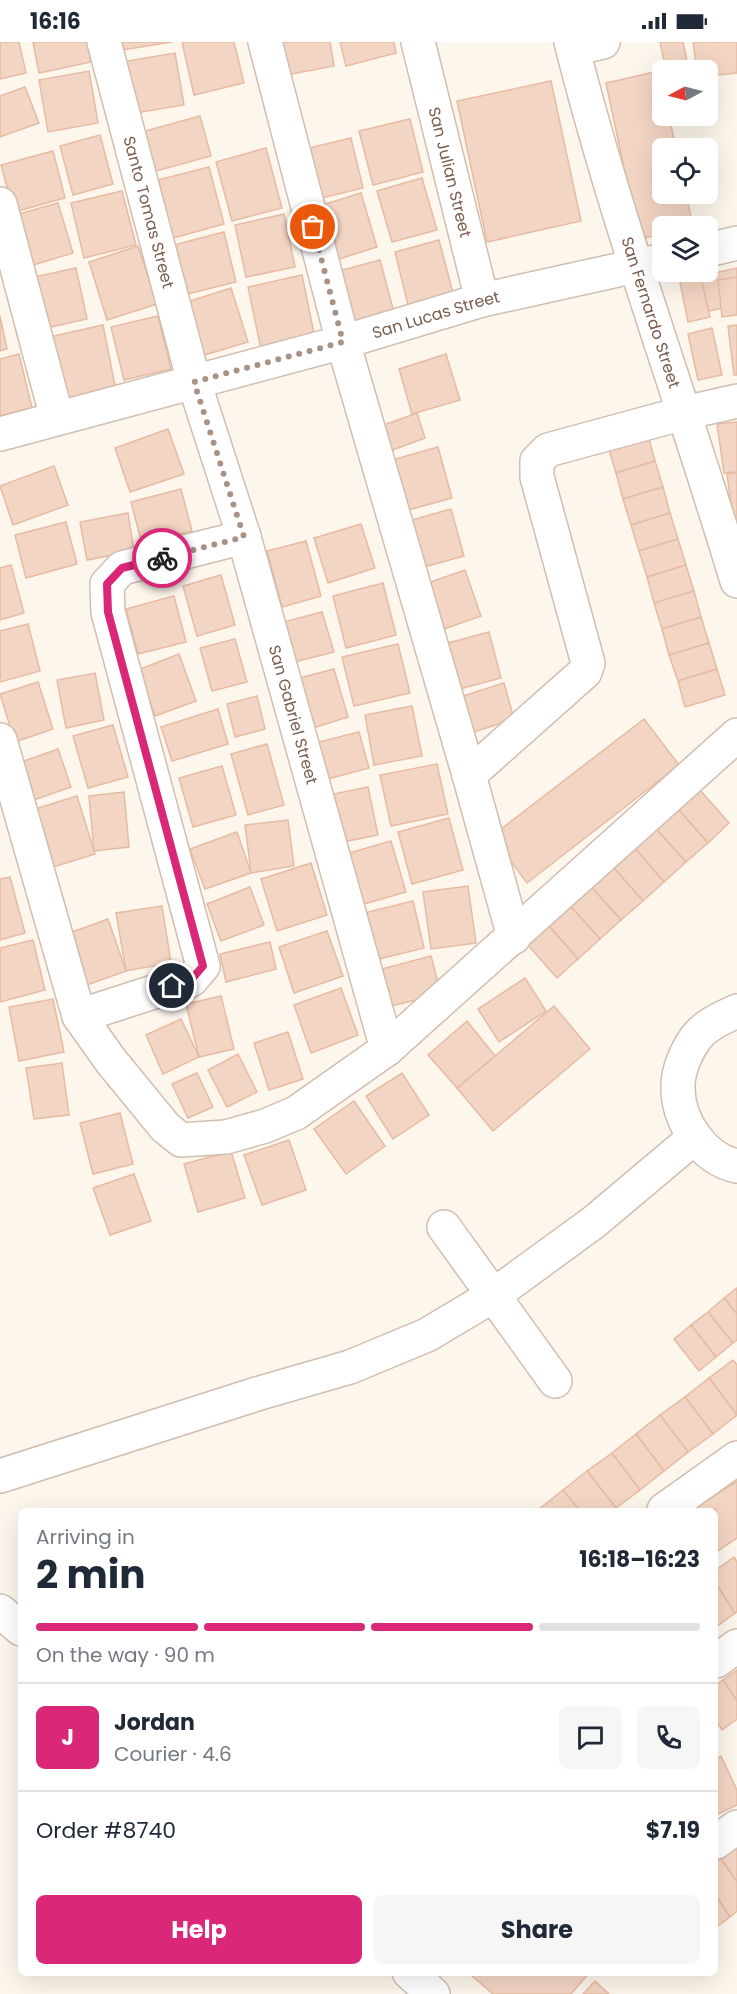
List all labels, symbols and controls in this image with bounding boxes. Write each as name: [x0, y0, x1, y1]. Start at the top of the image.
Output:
text: 16:16: [30, 6, 81, 37]
north arrow: [652, 60, 718, 126]
map controls: [652, 60, 718, 282]
street label: San Julian Street: [423, 104, 478, 240]
street label: Santo Tomas Street: [118, 134, 180, 291]
button: locate: [652, 138, 718, 204]
pin: [287, 201, 338, 252]
icon: bag: [296, 210, 329, 243]
button: layers: [652, 216, 718, 282]
street label: San Fernardo Street: [616, 234, 686, 391]
street label: San Lucas Street: [369, 285, 502, 344]
courier: [132, 528, 192, 588]
icon: bike: [146, 542, 179, 575]
street label: San Gabriel Street: [263, 642, 324, 787]
pin: [146, 960, 197, 1011]
icon: home: [155, 969, 188, 1002]
text: Arriving in: [36, 1523, 135, 1551]
text: 16:18–16:23: [579, 1544, 700, 1575]
text: 2 min: [36, 1547, 146, 1602]
text: On the way · 90 m: [36, 1641, 215, 1669]
button: chat: [559, 1706, 622, 1769]
button: phone: [637, 1706, 700, 1769]
text: Jordan: [114, 1707, 195, 1738]
text: J: [61, 1722, 74, 1753]
text: Courier · 4.6: [114, 1740, 232, 1768]
text: Order #8740: [36, 1815, 176, 1846]
text: $7.19: [646, 1815, 700, 1846]
button: Help: [36, 1895, 362, 1964]
button: Share: [374, 1895, 700, 1964]

